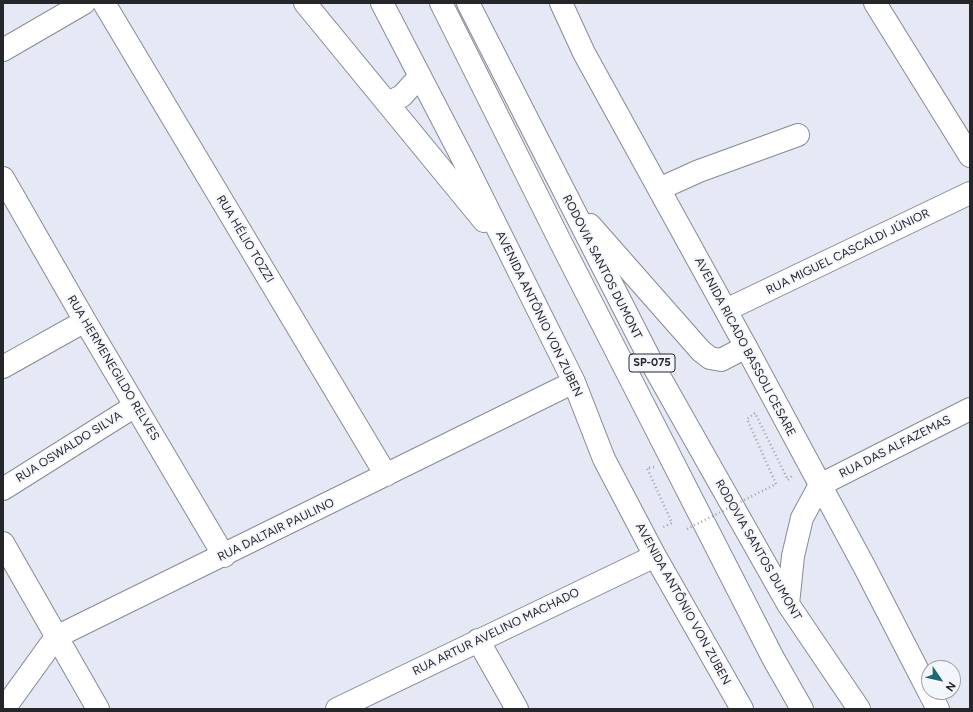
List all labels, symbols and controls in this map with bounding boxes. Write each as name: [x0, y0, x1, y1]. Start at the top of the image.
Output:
street label: RODOVIA SANTOS DUMONT: [559, 192, 645, 342]
street label: RUA HÉLIO TOZZI: [213, 193, 277, 285]
street label: RUA MIGUEL CASCALDI JÚNIOR: [764, 206, 932, 298]
street label: AVENIDA ANTÔNIO VON ZUBEN: [492, 229, 586, 399]
street label: AVENIDA RICADO BASSOLI CESARE: [692, 255, 798, 439]
street label: RUA HERMENEGILDO RELVES: [64, 293, 162, 443]
road number: SP-075: [629, 354, 675, 372]
street label: RUA OSWALDO SILVA: [13, 408, 125, 486]
street label: RUA DAS ALFAZEMAS: [837, 413, 953, 481]
street label: RODOVIA SANTOS DUMONT: [712, 477, 804, 623]
street label: RUA DALTAIR PAULINO: [215, 495, 337, 565]
street label: AVENIDA ANTÔNIO VON ZUBEN: [632, 521, 734, 687]
street label: RUA ARTUR AVELINO MACHADO: [410, 585, 582, 679]
north arrow: [921, 660, 961, 700]
text: N: [943, 679, 958, 694]

